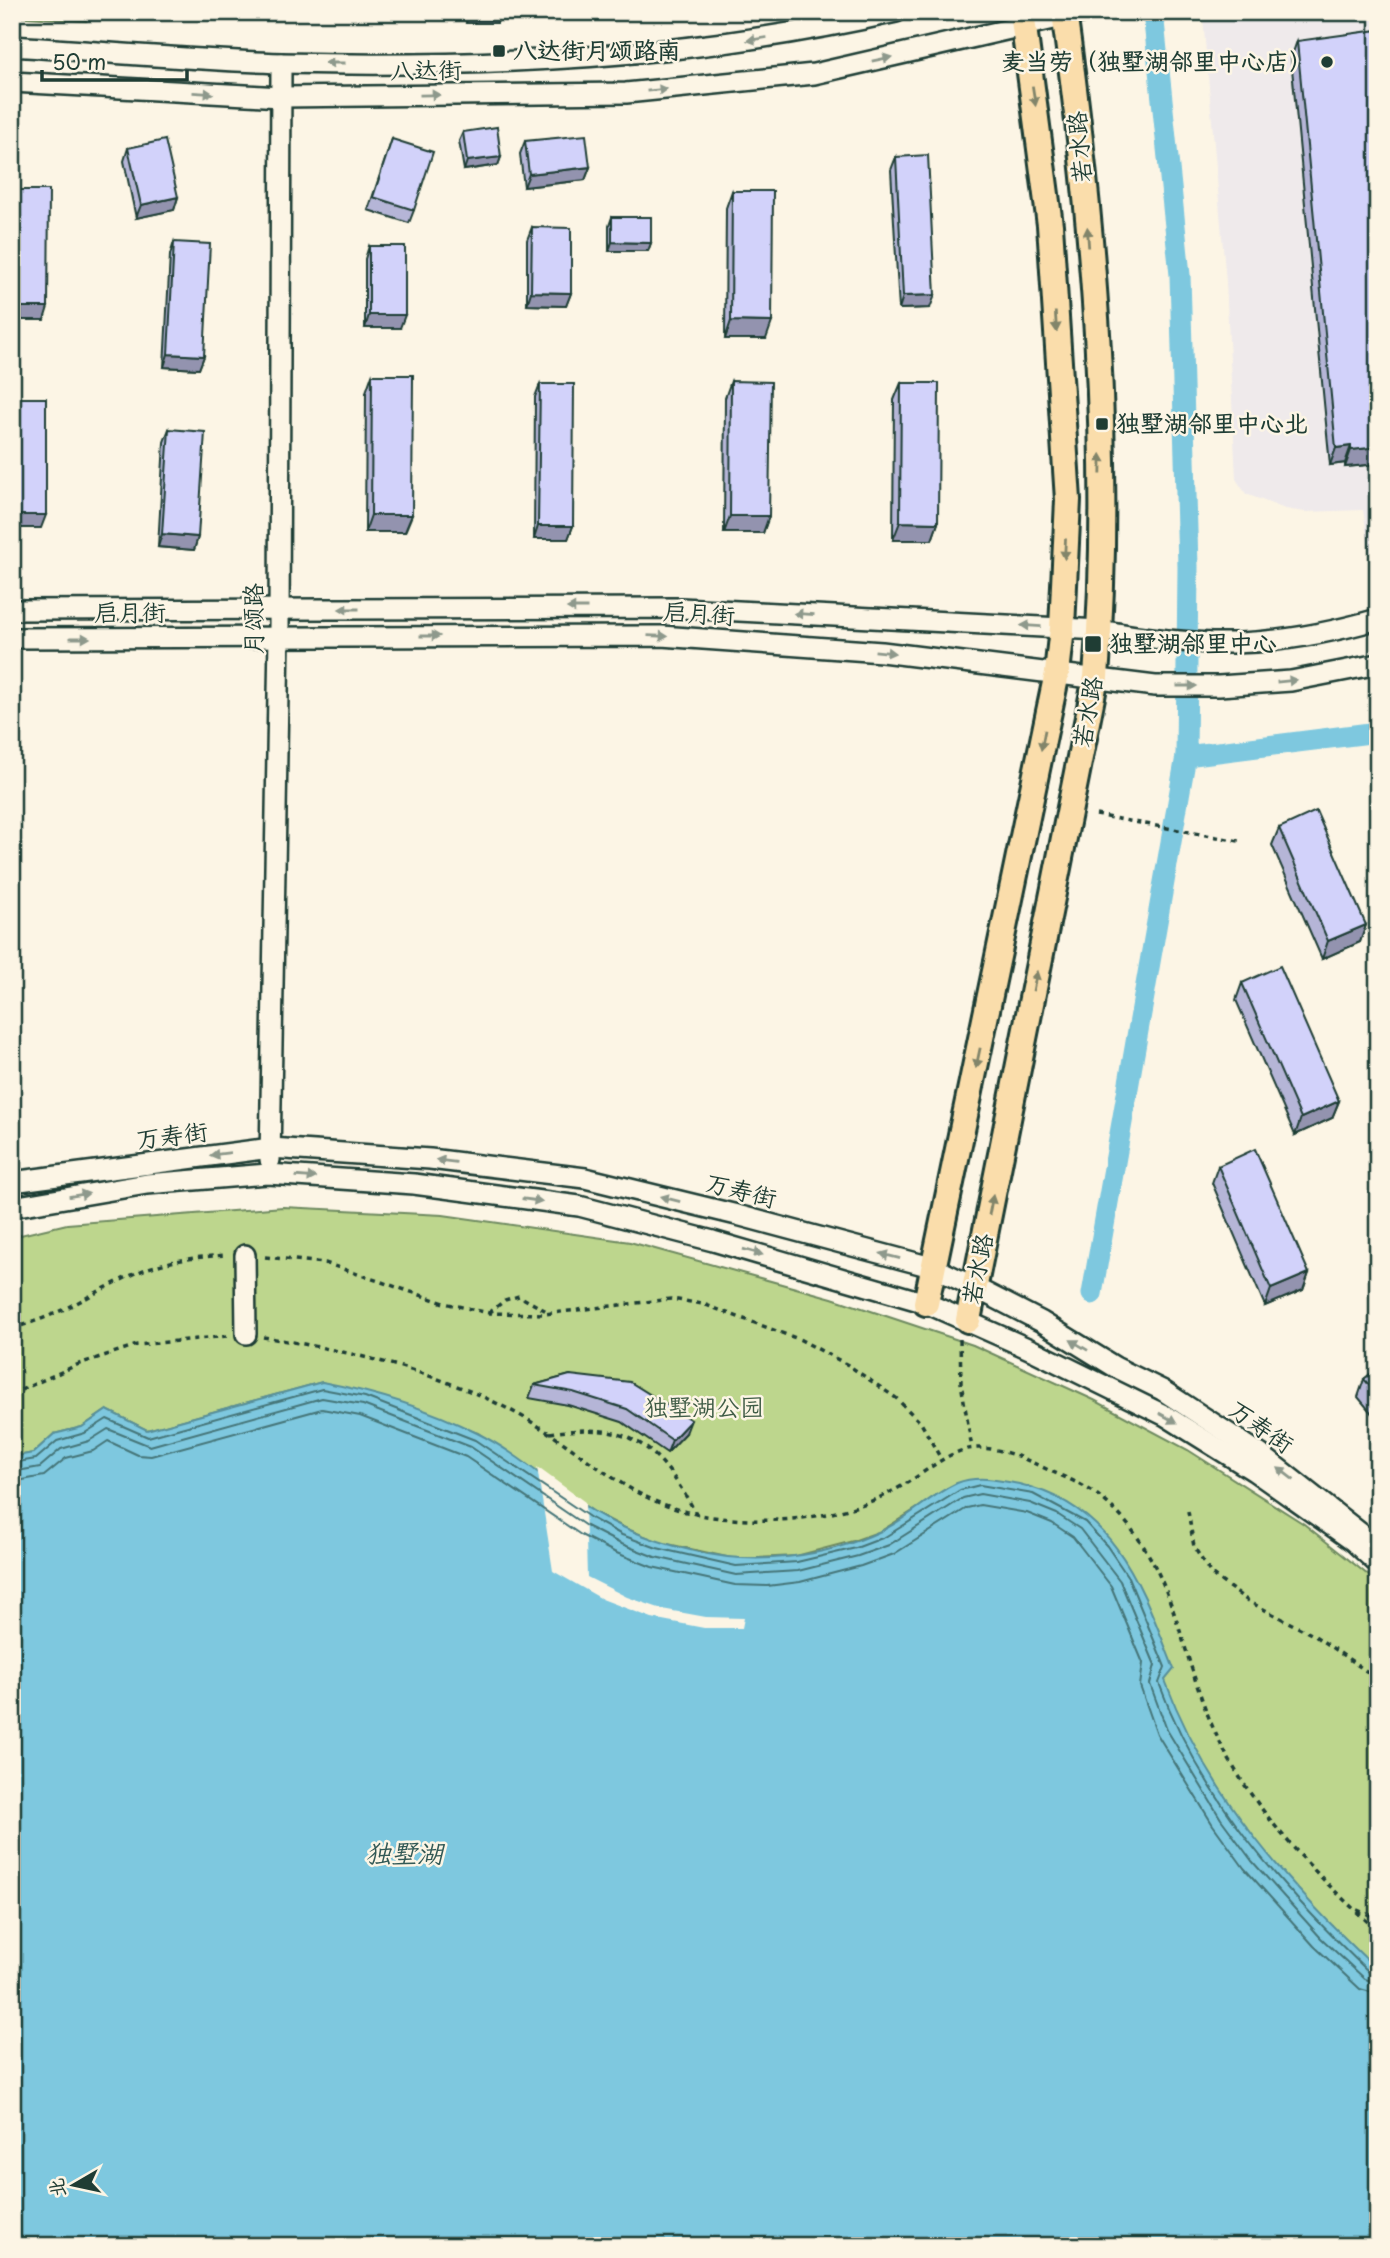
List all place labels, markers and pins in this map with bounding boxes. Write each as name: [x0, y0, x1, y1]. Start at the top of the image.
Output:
place label: 八达街月颂路南: [513, 31, 681, 67]
place label: 麦当劳（独墅湖邻里中心店）: [1001, 42, 1313, 78]
marker: 八达街月颂路南: [491, 43, 507, 59]
marker: 麦当劳（独墅湖邻里中心店）: [1319, 54, 1335, 70]
place label: 独墅湖邻里中心北: [1116, 404, 1308, 440]
marker: 独墅湖邻里中心北: [1094, 416, 1110, 432]
place label: 独墅湖邻里中心: [1109, 624, 1277, 660]
marker: 独墅湖邻里中心: [1083, 634, 1103, 654]

